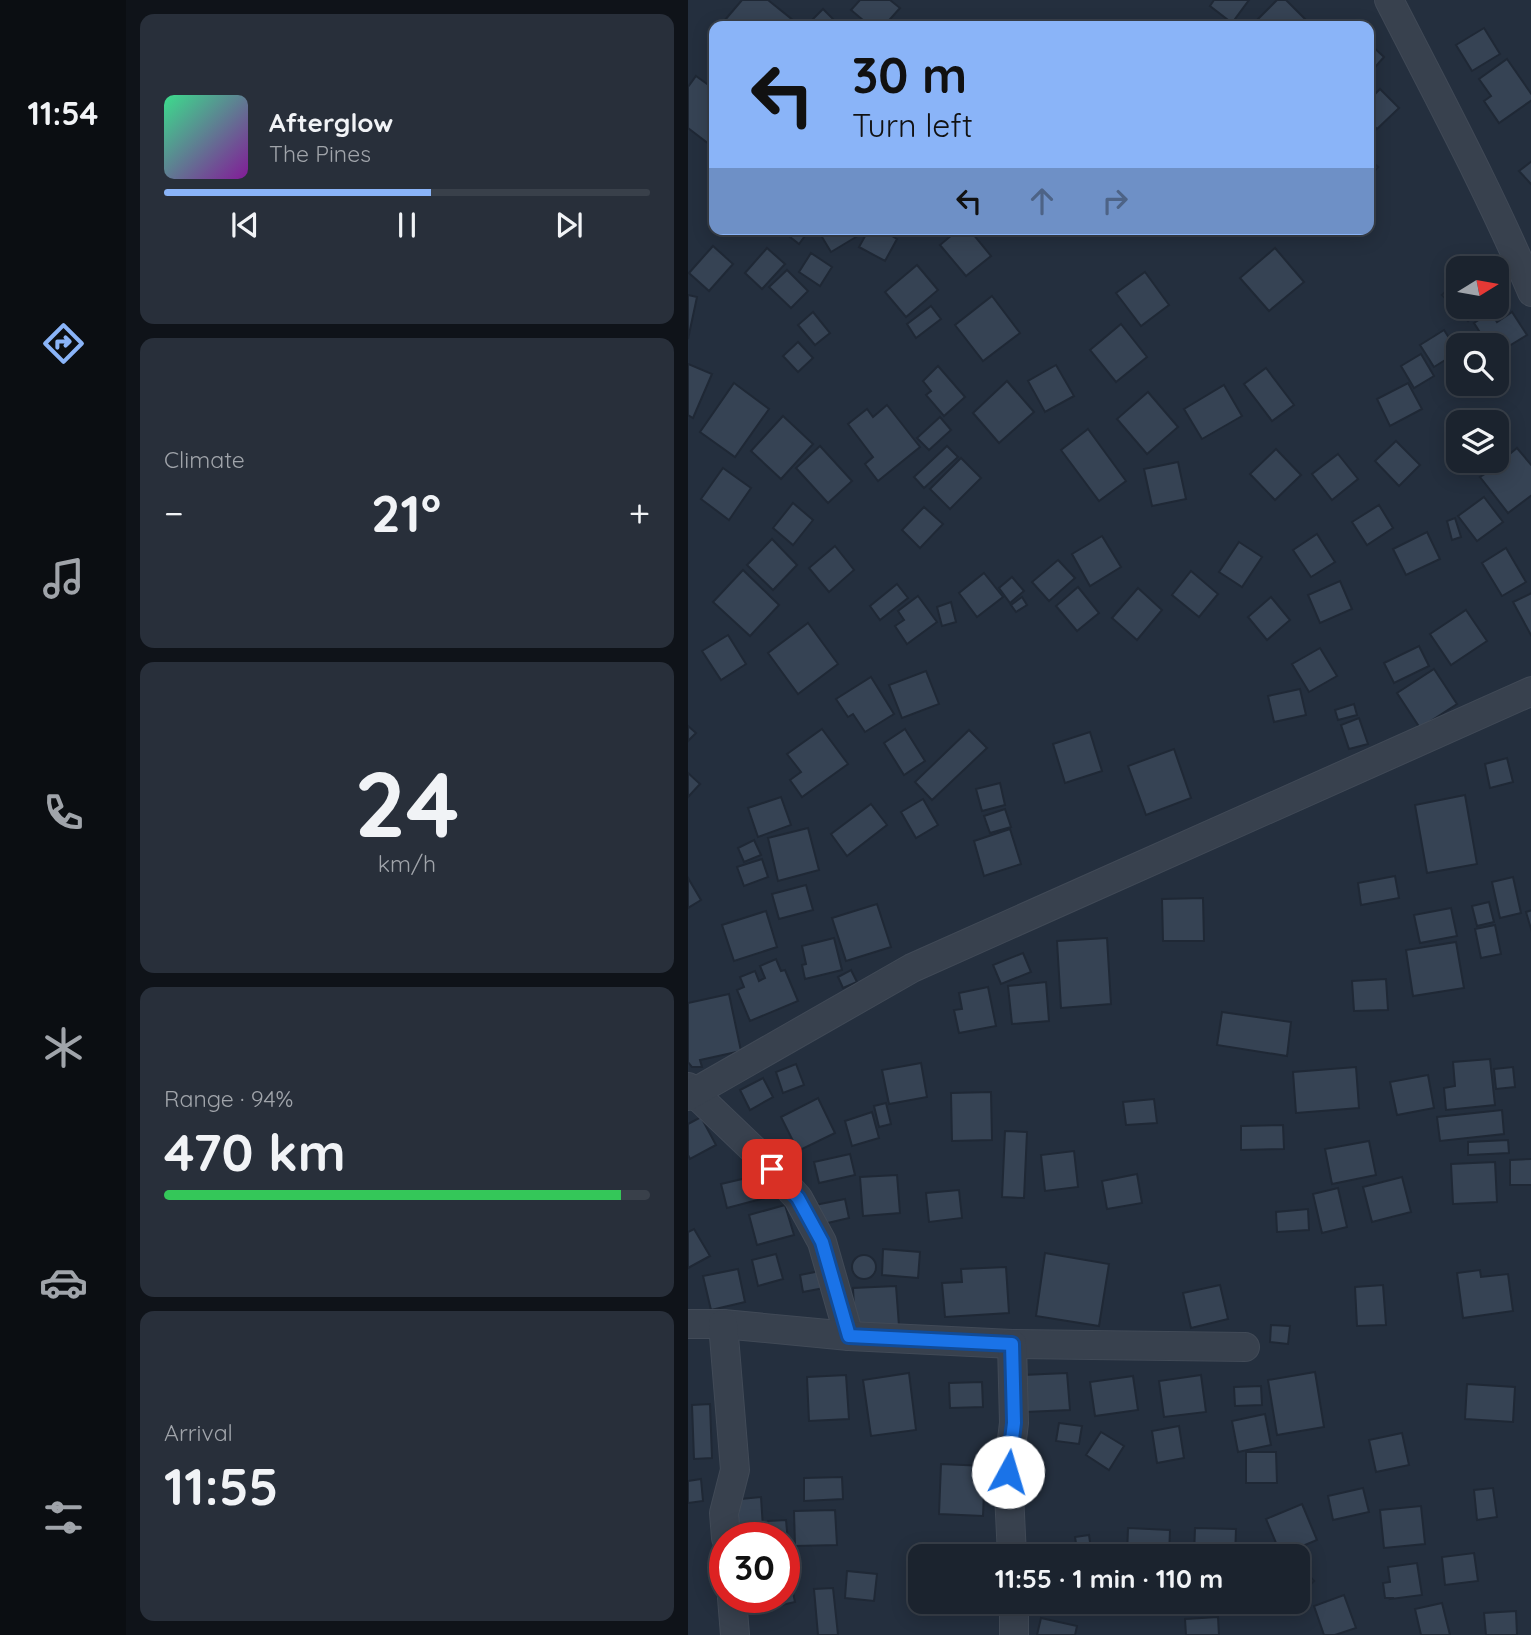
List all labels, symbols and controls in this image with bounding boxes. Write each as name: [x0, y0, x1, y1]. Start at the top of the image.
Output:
text: 30 m: [852, 44, 967, 105]
icon: left: [737, 49, 828, 140]
text: 11:54: [28, 93, 98, 133]
text: Turn left: [852, 105, 973, 145]
text: Afterglow: [269, 106, 393, 139]
text: The Pines: [269, 139, 371, 168]
icon: left: [950, 182, 988, 220]
icon: ahead: [1023, 182, 1061, 220]
icon: right: [1096, 182, 1134, 220]
icon: previous: [226, 206, 264, 244]
icon: pause: [388, 206, 426, 244]
icon: next: [550, 206, 588, 244]
north arrow: [1446, 256, 1509, 318]
map controls: [1446, 256, 1509, 473]
icon: directions: [39, 319, 88, 368]
button: search: [1446, 333, 1509, 396]
button: layers: [1446, 410, 1509, 473]
text: Climate: [164, 445, 245, 474]
text: 21°: [371, 480, 441, 545]
text: −: [164, 489, 184, 537]
text: +: [629, 489, 650, 537]
icon: music: [39, 554, 88, 603]
text: 24: [354, 746, 460, 860]
icon: phone: [39, 788, 88, 837]
text: km/h: [378, 849, 436, 878]
icon: climate: [39, 1023, 88, 1072]
text: Range · 94%: [164, 1084, 293, 1113]
text: 470 km: [164, 1119, 346, 1184]
pin: [742, 1139, 802, 1199]
icon: arrive: [753, 1150, 791, 1188]
icon: car: [39, 1258, 88, 1307]
text: Arrival: [164, 1418, 233, 1447]
position arrow: [971, 1435, 1045, 1509]
text: 11:55: [164, 1453, 279, 1518]
icon: filters: [39, 1493, 88, 1542]
speed limit sign: 30: [709, 1522, 800, 1613]
text: 11:55 · 1 min · 110 m: [995, 1562, 1223, 1595]

